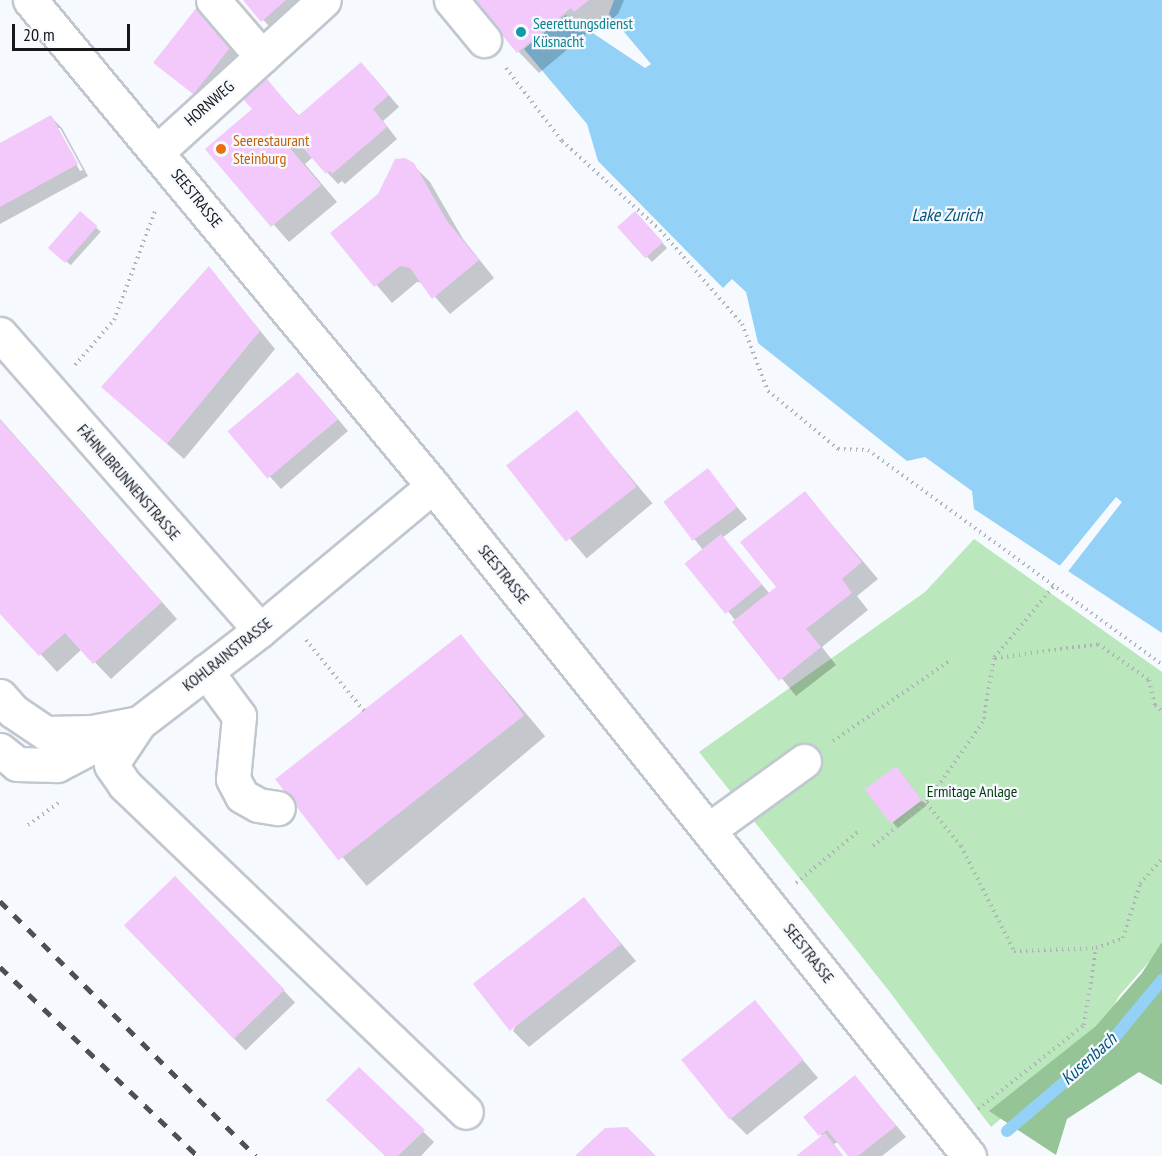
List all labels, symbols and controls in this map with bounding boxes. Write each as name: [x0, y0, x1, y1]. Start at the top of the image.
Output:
scale bar: [15, 12, 134, 50]
place label: Seerettungsdienst Küsnacht: [533, 13, 633, 51]
text: 20 m: [23, 23, 55, 46]
marker: Seerettungsdienst Küsnacht: [514, 25, 528, 39]
street label: HORNWEG: [180, 76, 238, 130]
place label: Seerestaurant Steinburg: [233, 130, 309, 168]
marker: Seerestaurant Steinburg: [214, 142, 228, 156]
street label: SEESTRASSE: [168, 165, 226, 231]
water label: Lake Zurich: [911, 204, 983, 226]
street label: FÄHNLIBRUNNENSTRASSE: [73, 420, 185, 544]
street label: SEESTRASSE: [475, 541, 533, 607]
street label: KOHLRAINSTRASSE: [178, 613, 276, 695]
park label: Ermitage Anlage: [926, 781, 1018, 801]
street label: SEESTRASSE: [780, 920, 838, 986]
water label: Kusenbach: [1057, 1029, 1121, 1089]

